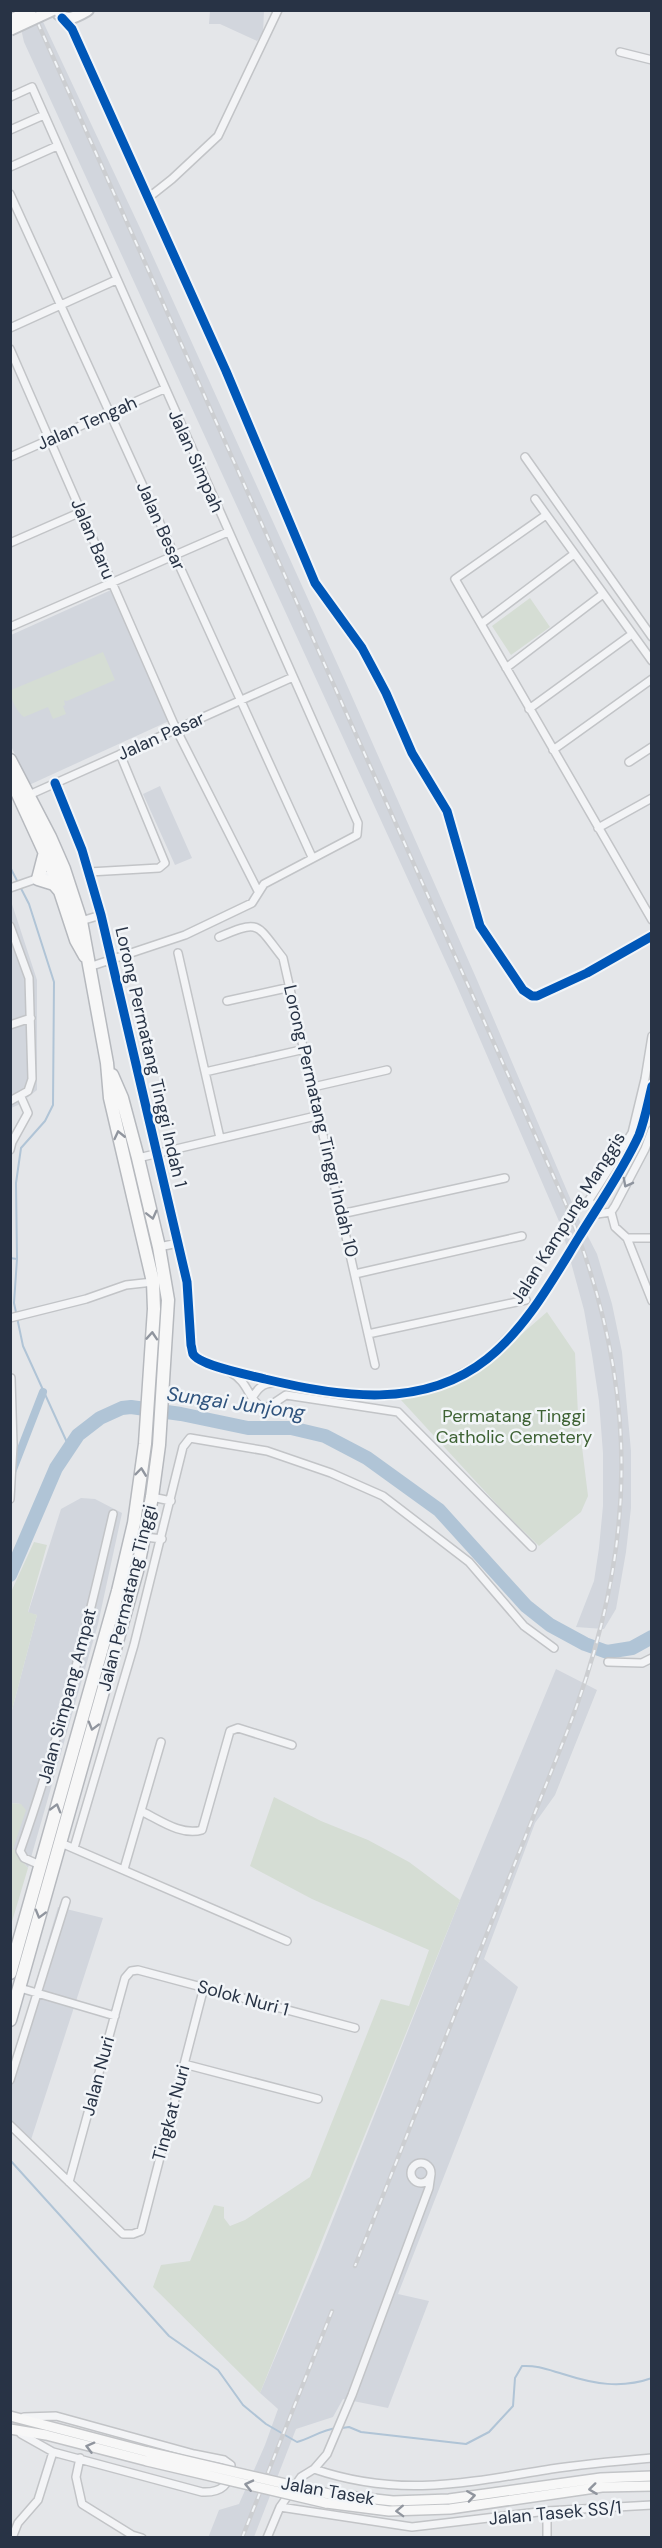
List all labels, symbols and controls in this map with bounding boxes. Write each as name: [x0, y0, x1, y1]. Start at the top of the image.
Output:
street label: Jalan Tengah: [33, 390, 141, 456]
street label: Jalan Simpah: [163, 406, 229, 516]
street label: Jalan Besar: [131, 478, 191, 574]
street label: Jalan Baru: [65, 495, 121, 583]
street label: Jalan Pasar: [114, 706, 209, 766]
street label: Lorong Permatang Tinggi Indah 1: [109, 924, 193, 1190]
street label: Lorong Permatang Tinggi Indah 10: [278, 982, 364, 1260]
street label: Jalan Kampung Manggis: [505, 1127, 631, 1309]
one-way arrow: [113, 1131, 126, 1141]
one-way arrow: [623, 1177, 634, 1187]
one-way arrow: [144, 1210, 157, 1220]
one-way arrow: [145, 1331, 158, 1340]
water label: Sungai Junjong: [165, 1380, 308, 1426]
park label: Permatang Tinggi Catholic Cemetery: [436, 1404, 592, 1449]
one-way arrow: [135, 1468, 147, 1477]
street label: Jalan Permatang Tinggi: [92, 1502, 162, 1694]
street label: Jalan Simpang Ampat: [32, 1606, 102, 1786]
one-way arrow: [88, 1721, 101, 1731]
one-way arrow: [49, 1803, 61, 1814]
one-way arrow: [35, 1908, 47, 1919]
street label: Solok Nuri 1: [195, 1974, 291, 2022]
street label: Jalan Nuri: [76, 2034, 120, 2118]
street label: Tingkat Nuri: [147, 2062, 195, 2164]
one-way arrow: [85, 2441, 95, 2454]
street label: Jalan Tasek: [279, 2471, 377, 2511]
one-way arrow: [244, 2480, 254, 2493]
one-way arrow: [589, 2482, 598, 2494]
one-way arrow: [466, 2490, 475, 2502]
street label: Jalan Tasek SS/1: [488, 2495, 622, 2531]
one-way arrow: [395, 2504, 404, 2517]

